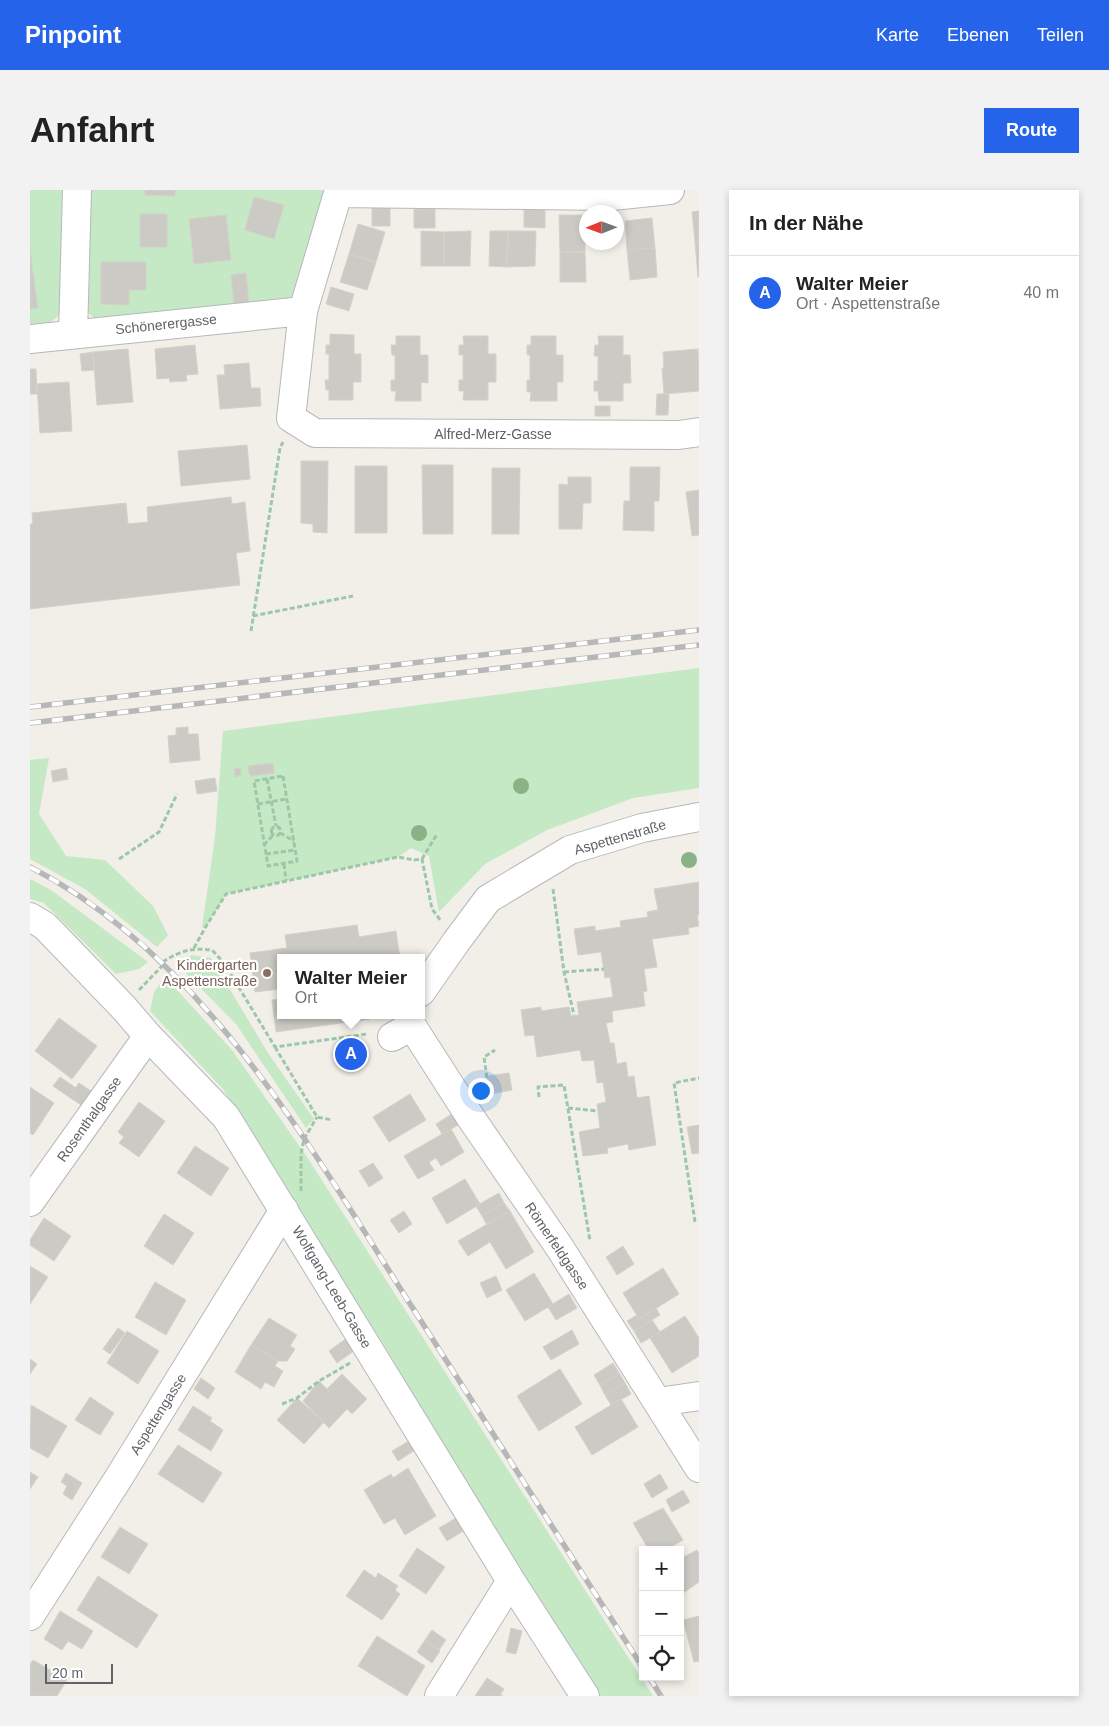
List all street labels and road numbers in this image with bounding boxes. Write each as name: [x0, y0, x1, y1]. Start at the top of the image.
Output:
street label: Schönerergasse: [114, 311, 218, 337]
street label: Alfred-Merz-Gasse: [434, 426, 552, 442]
street label: Aspettenstraße: [572, 816, 668, 858]
street label: Rosenthalgasse: [54, 1073, 124, 1165]
street label: Römerfeldgasse: [522, 1199, 592, 1293]
street label: Wolfgang-Leeb-Gasse: [289, 1223, 375, 1351]
street label: Aspettengasse: [127, 1370, 189, 1458]

